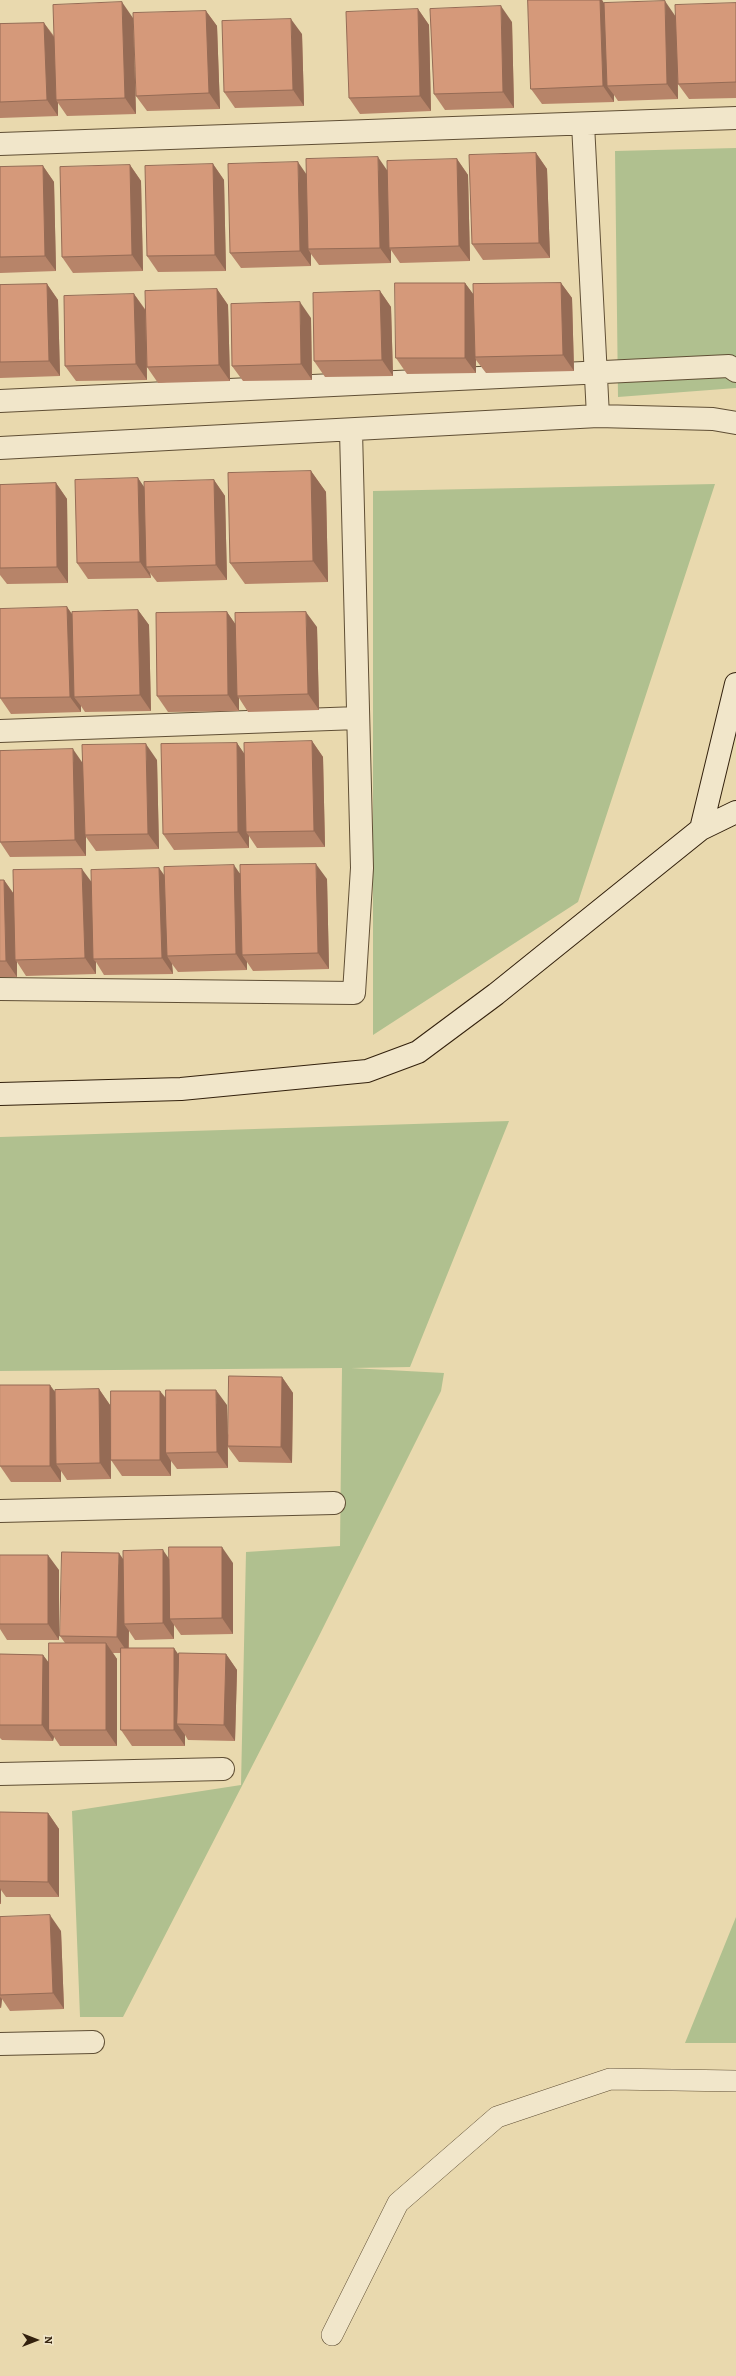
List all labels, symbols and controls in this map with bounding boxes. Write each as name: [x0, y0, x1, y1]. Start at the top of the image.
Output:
north arrow: [16, 2320, 56, 2360]
text: N: [41, 2336, 56, 2344]

